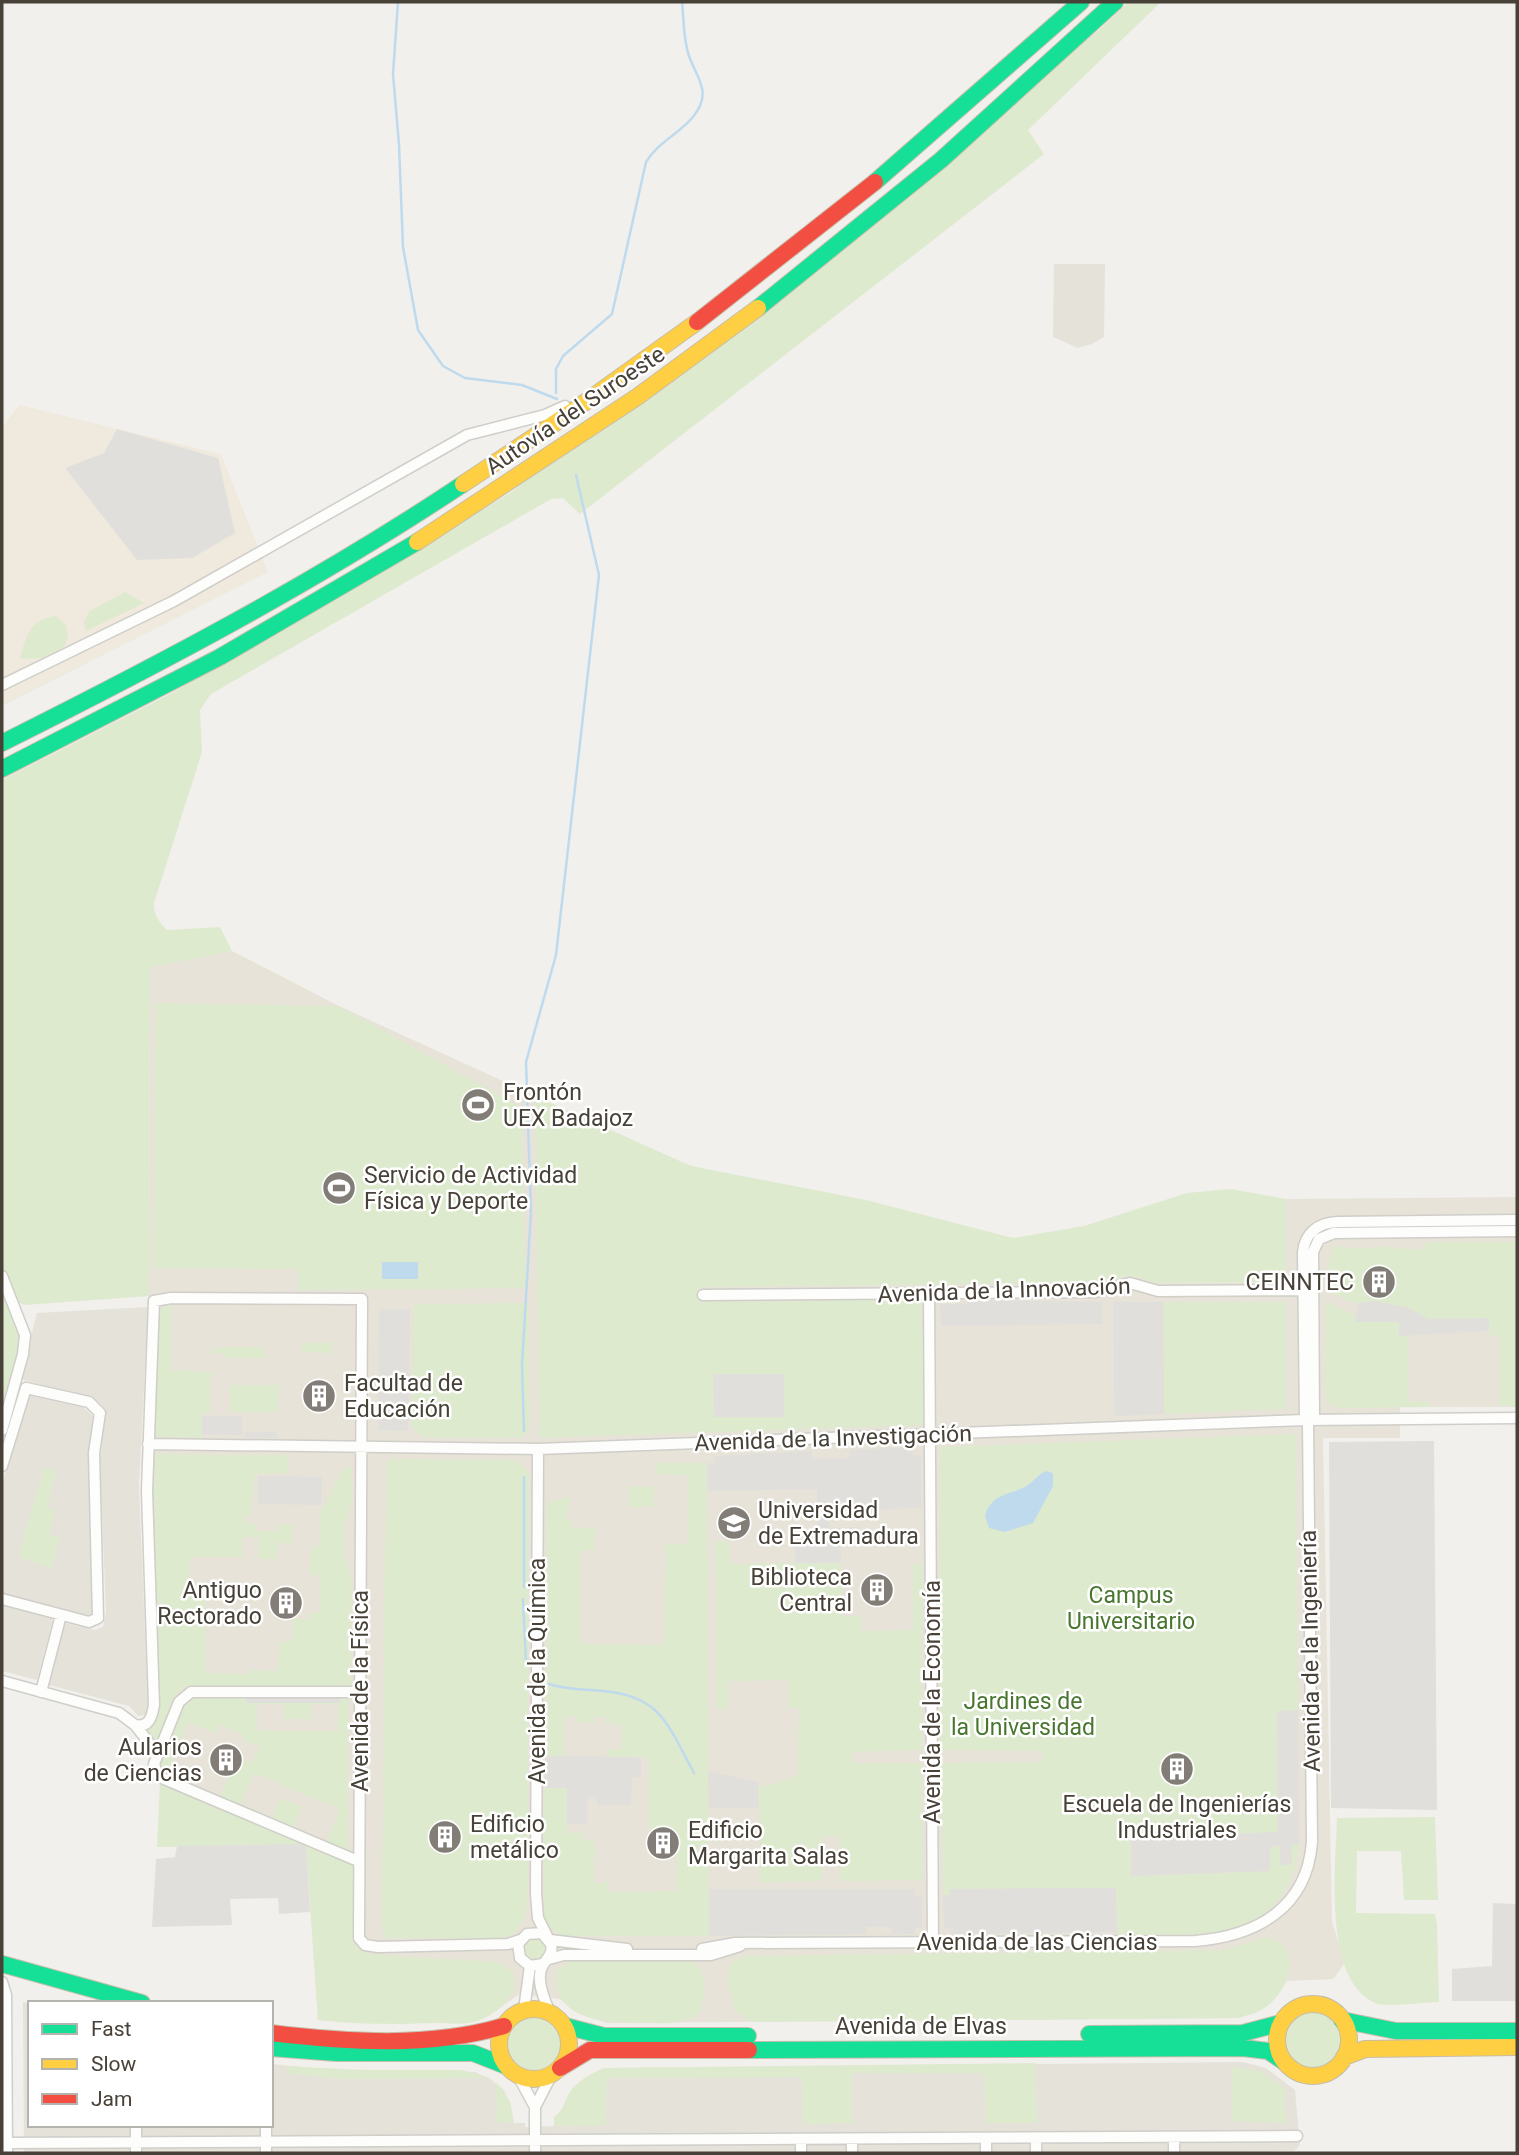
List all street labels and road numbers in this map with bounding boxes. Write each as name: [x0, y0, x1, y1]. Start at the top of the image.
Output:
street label: Autovía del Suroeste: [481, 340, 670, 480]
street label: Avenida de la Innovación: [877, 1273, 1131, 1308]
street label: Avenida de la Investigación: [694, 1420, 972, 1457]
street label: Avenida de la Ingeniería: [1295, 1530, 1326, 1772]
street label: Avenida de la Química: [524, 1558, 551, 1784]
street label: Avenida de la Economía: [919, 1580, 946, 1824]
street label: Avenida de la Física: [347, 1590, 374, 1792]
street label: Avenida de las Ciencias: [916, 1929, 1158, 1956]
street label: Avenida de Elvas: [835, 2013, 1007, 2040]

